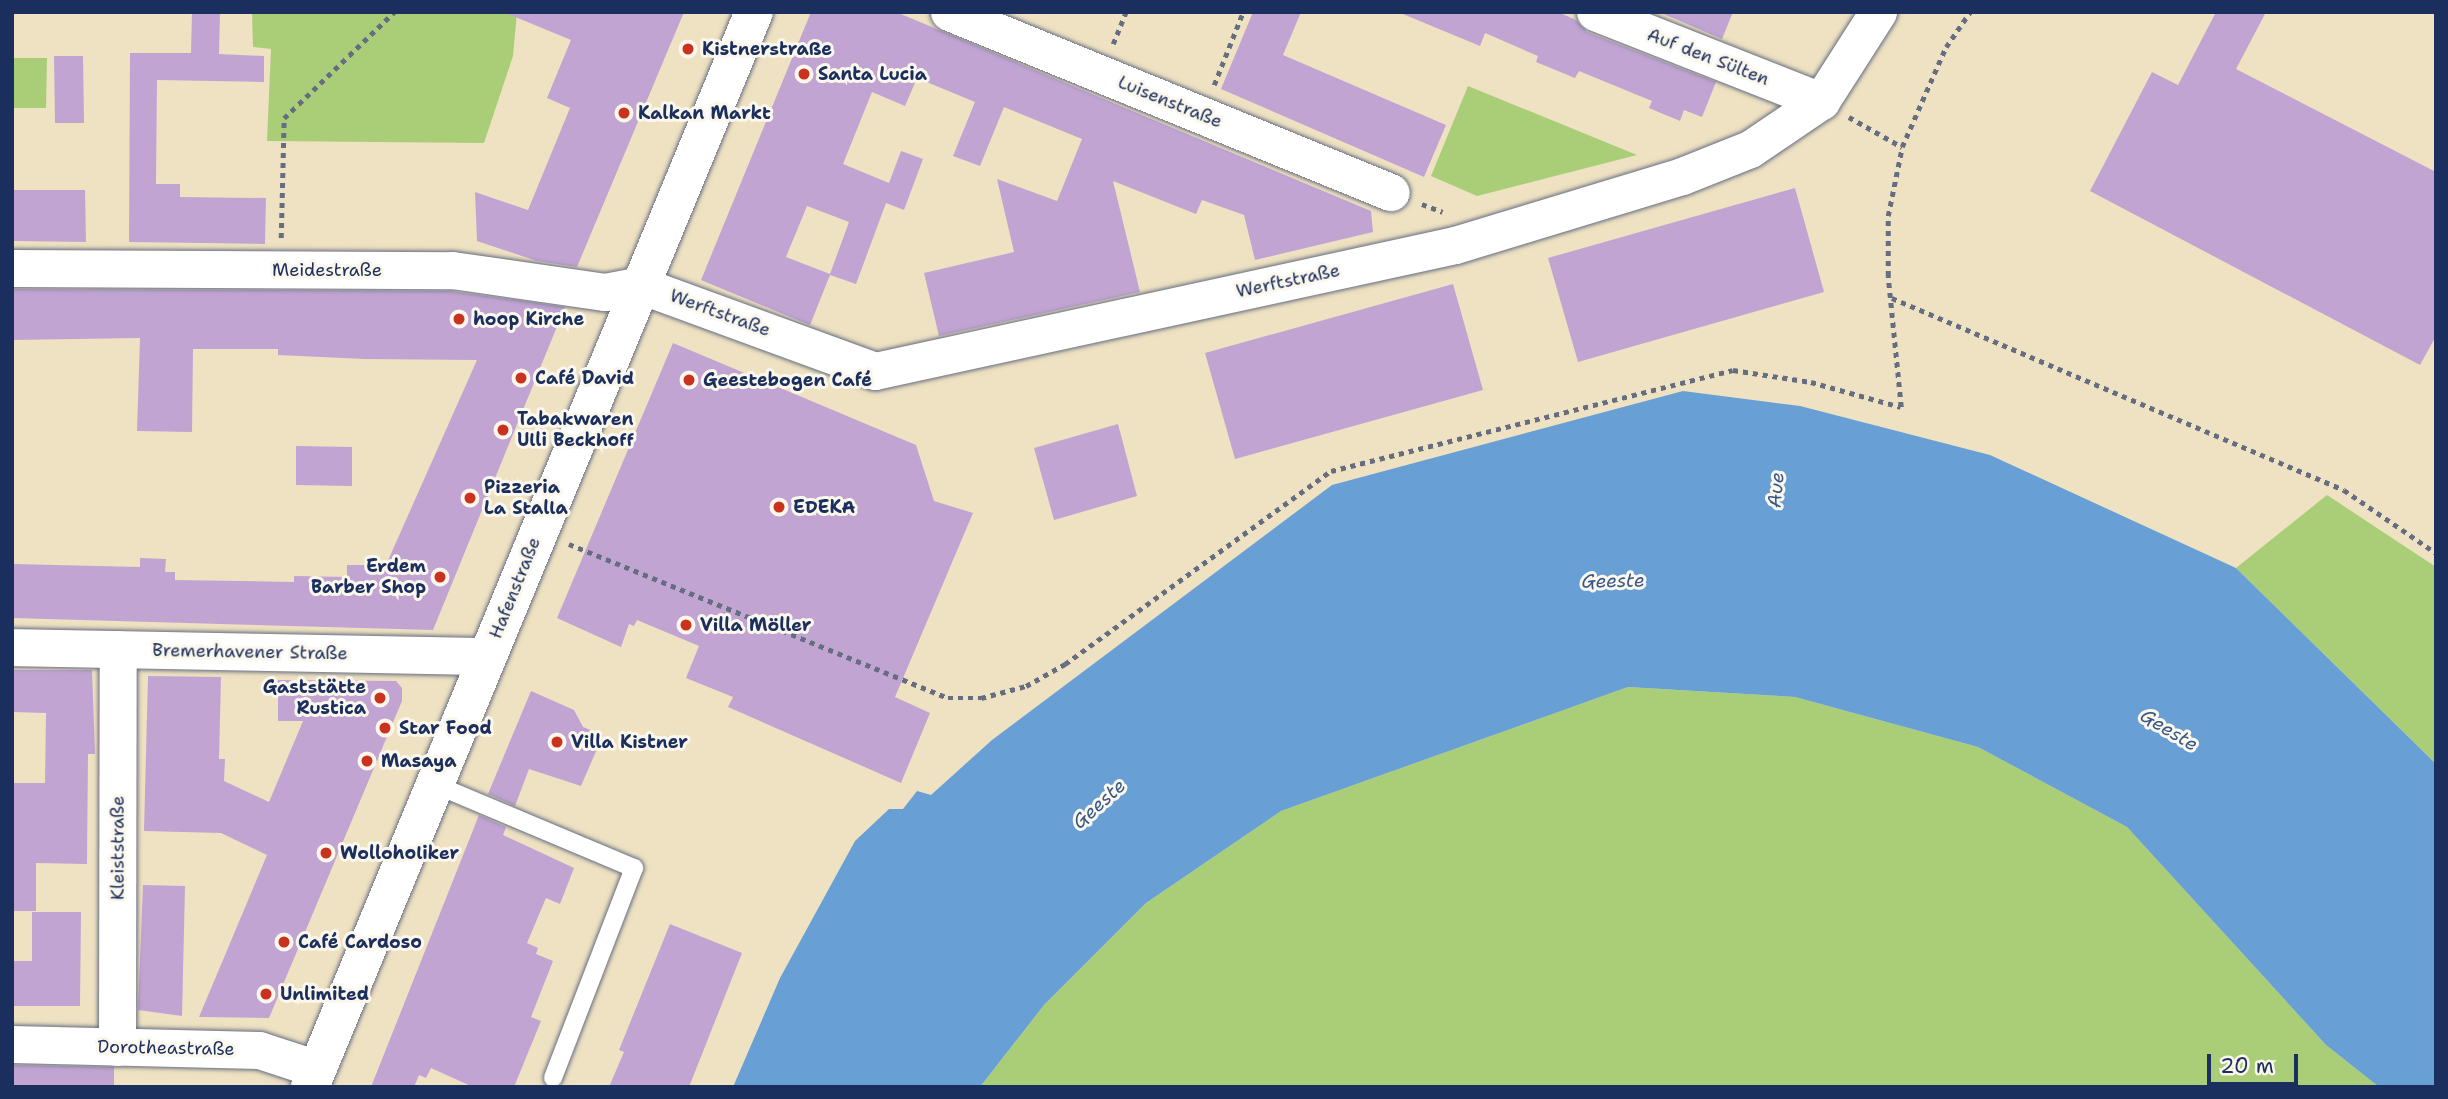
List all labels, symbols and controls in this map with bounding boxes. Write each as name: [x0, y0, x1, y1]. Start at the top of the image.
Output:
street label: Auf den Sülten: [1644, 24, 1772, 90]
place label: Kistnerstraße: [702, 38, 832, 60]
marker: Kistnerstraße: [680, 41, 696, 57]
place label: Santa Lucia: [818, 63, 927, 85]
marker: Santa Lucia: [796, 66, 812, 82]
street label: Luisenstraße: [1115, 71, 1225, 133]
place label: Kalkan Markt: [638, 102, 771, 124]
marker: Kalkan Markt: [616, 105, 632, 121]
street label: Meidestraße: [272, 259, 382, 281]
street label: Werftstraße: [1234, 259, 1342, 303]
street label: Werftstraße: [667, 285, 773, 341]
place label: hoop Kirche: [473, 308, 584, 330]
marker: hoop Kirche: [451, 311, 467, 327]
place label: Café David: [535, 367, 634, 389]
place label: Geestebogen Café: [703, 369, 872, 391]
marker: Café David: [513, 370, 529, 386]
marker: Geestebogen Café: [681, 372, 697, 388]
place label: Tabakwaren Ulli Beckhoff: [517, 409, 634, 452]
marker: Tabakwaren Ulli Beckhoff: [495, 422, 511, 438]
water label: Aue: [1763, 471, 1789, 509]
place label: Pizzeria La Stalla: [484, 477, 568, 520]
marker: Pizzeria La Stalla: [462, 490, 478, 506]
place label: EDEKA: [793, 496, 855, 518]
marker: EDEKA: [771, 499, 787, 515]
street label: Hafenstraße: [485, 534, 545, 642]
place label: Erdem Barber Shop: [311, 556, 426, 598]
marker: Erdem Barber Shop: [432, 569, 448, 585]
water label: Geeste: [1581, 569, 1645, 593]
place label: Villa Möller: [700, 614, 811, 636]
marker: Villa Möller: [678, 617, 694, 633]
street label: Bremerhavener Straße: [152, 639, 348, 665]
place label: Gaststätte Rustica: [263, 677, 366, 720]
marker: Gaststätte Rustica: [372, 690, 388, 706]
water label: Geeste: [2136, 704, 2202, 756]
place label: Star Food: [399, 717, 492, 739]
marker: Star Food: [377, 720, 393, 736]
place label: Villa Kistner: [571, 731, 688, 753]
marker: Villa Kistner: [549, 734, 565, 750]
place label: Masaya: [381, 750, 457, 772]
marker: Masaya: [359, 753, 375, 769]
water label: Geeste: [1068, 774, 1130, 834]
street label: Kleiststraße: [107, 796, 129, 900]
place label: Wolloholiker: [340, 842, 459, 864]
marker: Wolloholiker: [318, 845, 334, 861]
place label: Café Cardoso: [298, 931, 422, 953]
marker: Café Cardoso: [276, 934, 292, 950]
place label: Unlimited: [280, 983, 369, 1005]
marker: Unlimited: [258, 986, 274, 1002]
street label: Dorotheastraße: [97, 1036, 235, 1060]
scale bar: [2210, 1040, 2301, 1084]
text: 20 m: [2220, 1052, 2274, 1080]

